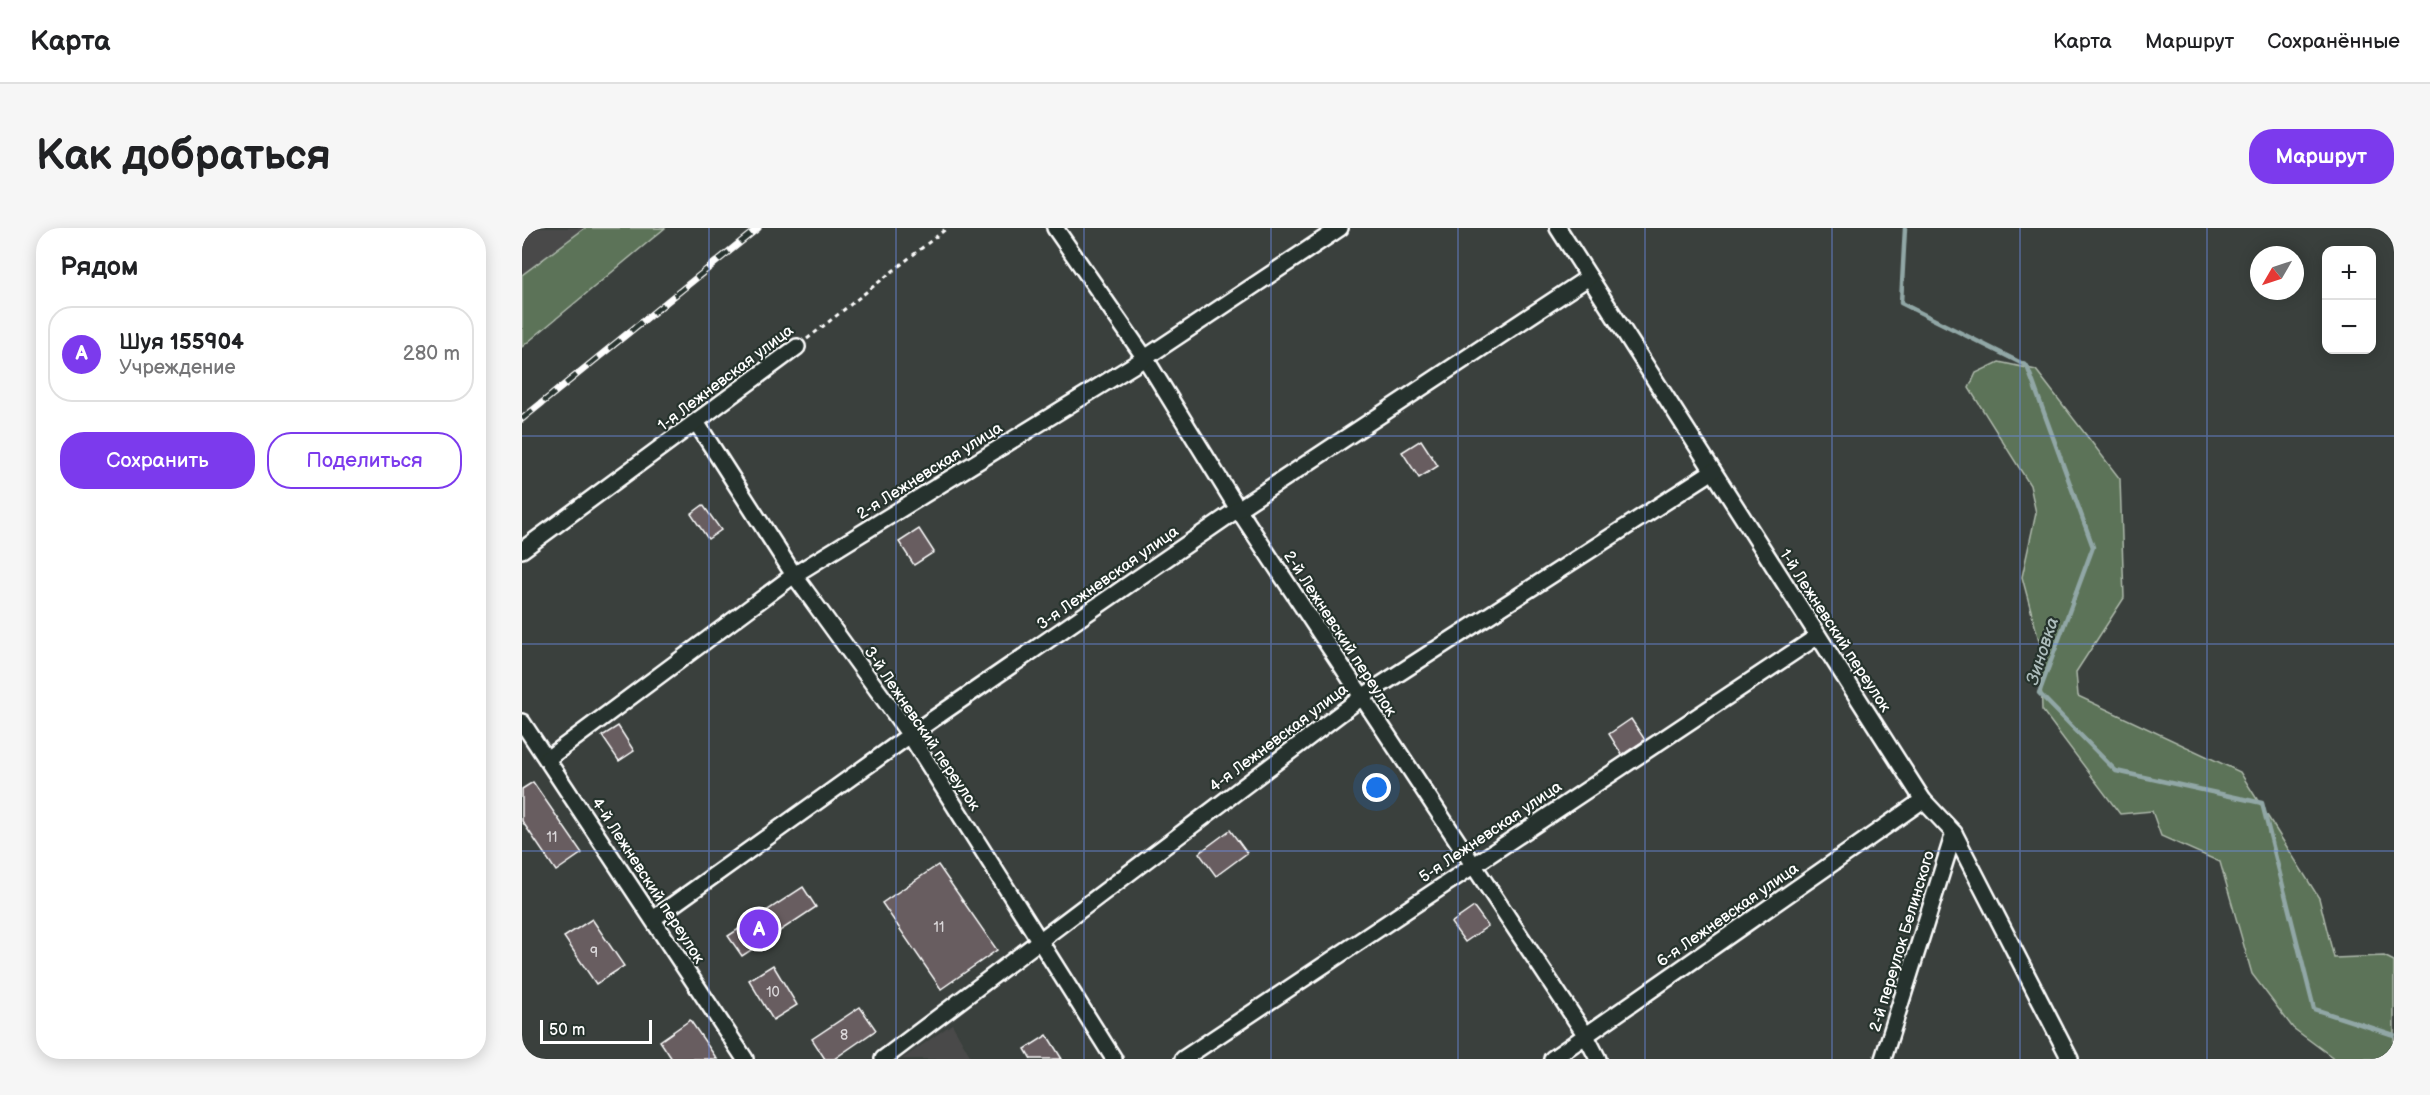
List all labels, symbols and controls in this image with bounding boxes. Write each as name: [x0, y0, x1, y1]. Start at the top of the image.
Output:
text: Карта: [30, 25, 110, 58]
text: Карта: [2053, 29, 2112, 54]
text: Маршрут: [2145, 29, 2234, 54]
text: Сохранённые: [2267, 29, 2400, 54]
button: Маршрут: [2249, 129, 2394, 184]
text: Как добраться: [36, 131, 331, 182]
north arrow: [2250, 246, 2304, 300]
map controls: [2322, 246, 2376, 354]
button: +: [2322, 246, 2376, 300]
text: Рядом: [60, 252, 138, 283]
button: −: [2322, 300, 2376, 354]
street label: 1-я Лежневская улица: [654, 321, 798, 435]
text: Шуя 155904: [119, 329, 244, 356]
text: A: [75, 342, 88, 366]
text: 280 m: [403, 342, 460, 366]
text: Учреждение: [119, 356, 236, 380]
street label: 2-я Лежневская улица: [853, 418, 1007, 524]
button: Сохранить: [60, 432, 255, 489]
button: Поделиться: [267, 432, 462, 489]
street label: 3-я Лежневская улица: [1033, 522, 1183, 634]
street label: 1-й Лежневский переулок: [1775, 546, 1895, 716]
street label: 2-й Лежневский переулок: [1279, 547, 1401, 721]
water label: Зиновка: [2022, 615, 2063, 688]
street label: 3-й Лежневский переулок: [860, 643, 984, 815]
street label: 4-я Лежневская улица: [1206, 680, 1352, 796]
your location: [1362, 773, 1391, 802]
street label: 5-я Лежневская улица: [1416, 777, 1566, 887]
street label: 4-й Лежневский переулок: [587, 794, 709, 968]
house number: 11: [547, 829, 557, 846]
street label: 2-й переулок Белинского: [1866, 849, 1939, 1034]
street label: 6-я Лежневская улица: [1653, 859, 1803, 971]
pin: A: [740, 906, 778, 952]
house number: 11: [934, 919, 944, 936]
house number: 9: [590, 944, 598, 961]
house number: 10: [766, 984, 780, 1001]
scale bar: [540, 1017, 652, 1044]
text: 50 m: [549, 1021, 585, 1040]
house number: 8: [840, 1027, 848, 1044]

